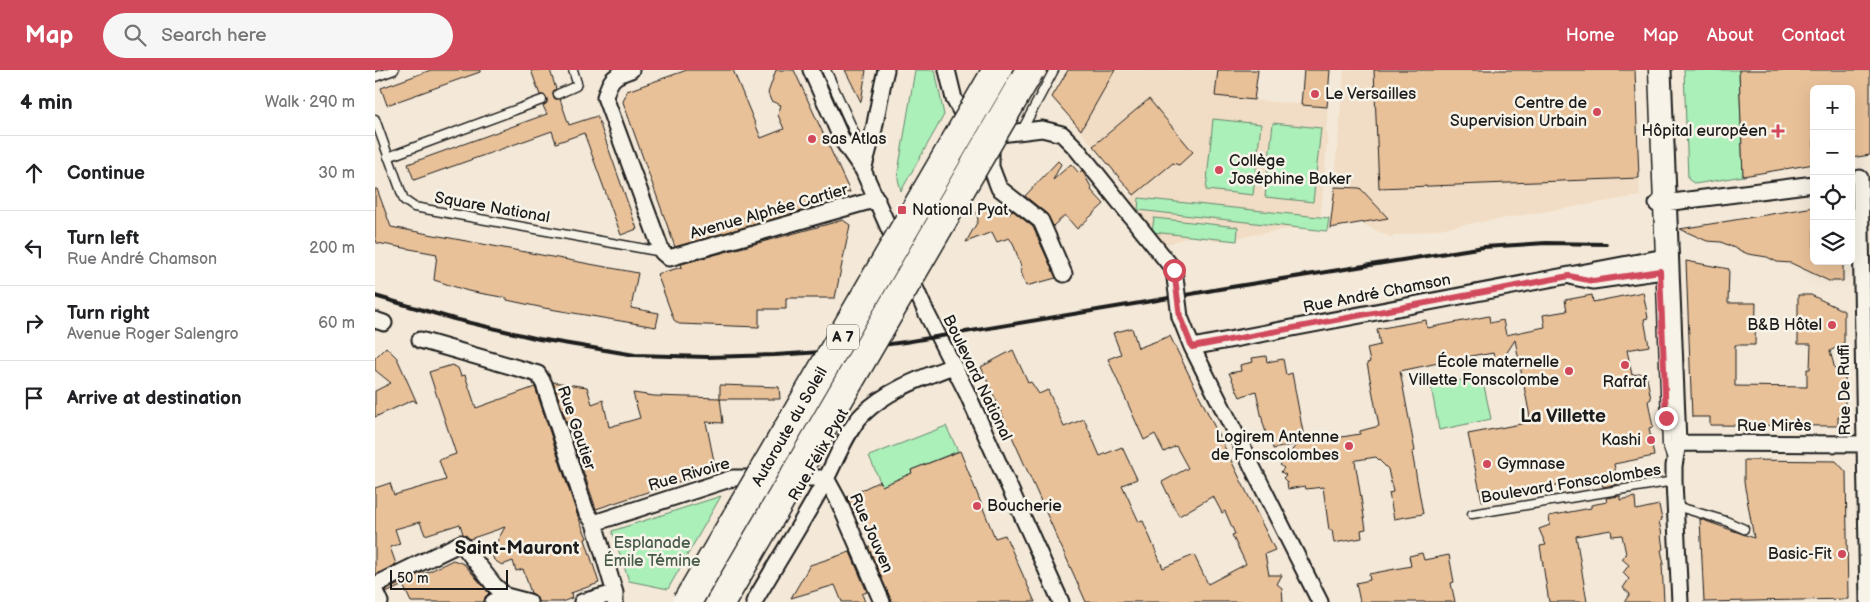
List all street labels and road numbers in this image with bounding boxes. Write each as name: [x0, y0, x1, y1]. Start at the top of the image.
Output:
street label: Avenue Alphée Cartier: [688, 180, 850, 244]
street label: Square National: [433, 189, 551, 227]
street label: Rue André Chamson: [1302, 270, 1452, 318]
street label: Boulevard National: [938, 312, 1016, 444]
road number: A 7: [827, 324, 859, 350]
street label: Rue De Ruffi: [1835, 344, 1855, 436]
street label: Autoroute du Soleil: [748, 364, 832, 490]
street label: Rue Gautier: [553, 383, 599, 473]
street label: Rue Félix Pyat: [785, 405, 853, 505]
street label: Rue Mirès: [1737, 417, 1811, 436]
street label: Rue Rivoire: [646, 454, 732, 496]
street label: Boulevard Fonscolombes: [1480, 460, 1663, 508]
street label: Rue Jouven: [845, 490, 897, 576]

